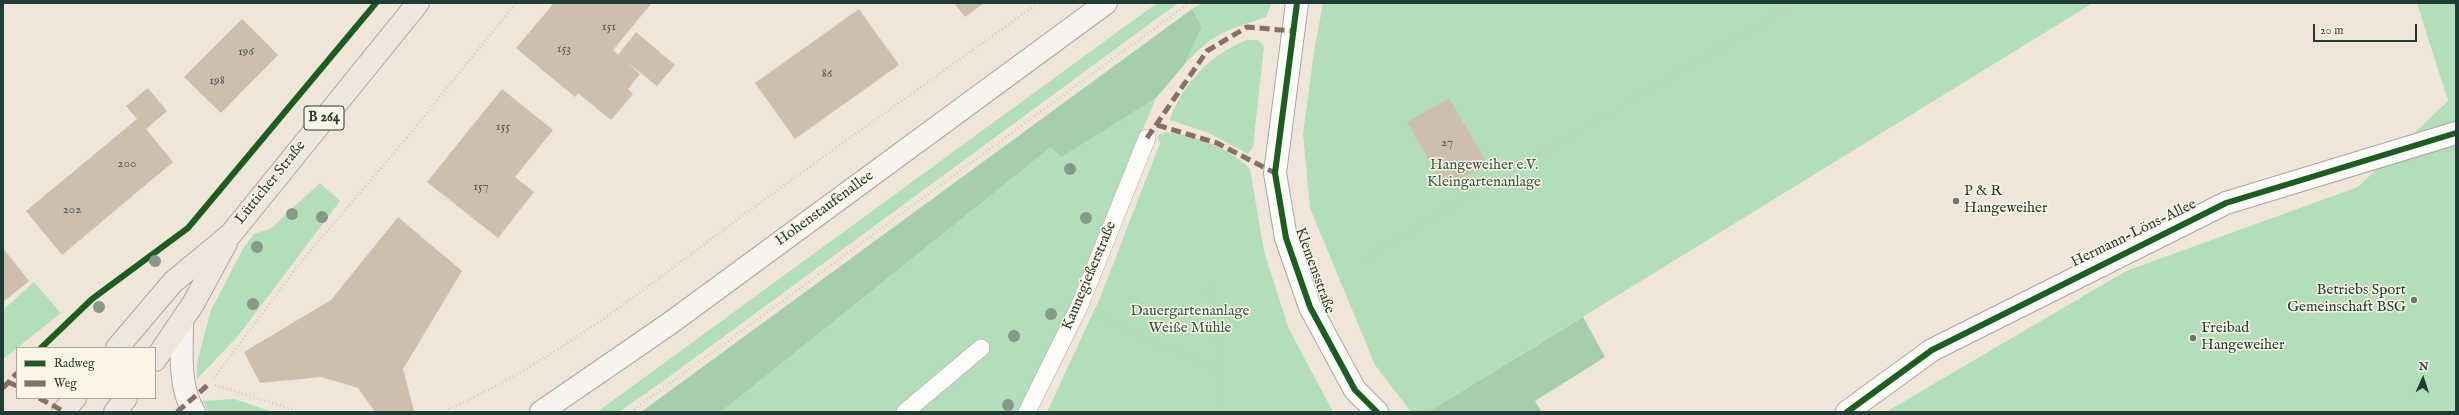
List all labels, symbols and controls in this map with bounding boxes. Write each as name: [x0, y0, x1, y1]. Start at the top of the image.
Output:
scale bar: [2315, 16, 2419, 42]
house number: 151: [602, 19, 616, 35]
text: 20 m: [2320, 23, 2343, 38]
house number: 153: [557, 41, 571, 57]
house number: 196: [238, 44, 254, 60]
house number: 86: [822, 66, 832, 82]
house number: 198: [209, 73, 225, 89]
road number: B 264: [304, 106, 344, 130]
house number: 155: [496, 119, 510, 135]
house number: 27: [1441, 135, 1453, 151]
street label: Lütticher Straße: [232, 138, 310, 228]
house number: 200: [118, 156, 136, 172]
park label: Hangeweiher e.V. Kleingartenanlage: [1427, 157, 1541, 192]
street label: Hohenstaufenallee: [772, 167, 878, 251]
house number: 157: [473, 179, 489, 195]
place label: P & R Hangeweiher: [1964, 183, 2047, 218]
marker: P & R Hangeweiher: [1951, 196, 1961, 206]
street label: Hermann-Löns-Allee: [2068, 196, 2200, 272]
house number: 202: [63, 202, 81, 218]
street label: Kannegießerstraße: [1059, 219, 1121, 333]
street label: Klemensstraße: [1290, 225, 1338, 317]
place label: Betriebs Sport Gemeinschaft BSG: [2287, 282, 2406, 317]
marker: Betriebs Sport Gemeinschaft BSG: [2409, 295, 2419, 305]
park label: Dauergartenanlage Weiße Mühle: [1131, 303, 1249, 338]
place label: Freibad Hangeweiher: [2201, 320, 2284, 355]
marker: Freibad Hangeweiher: [2188, 333, 2198, 343]
legend: [16, 347, 156, 399]
text: Radweg: [54, 356, 94, 371]
north arrow: [2403, 359, 2443, 399]
text: N: [2419, 360, 2429, 374]
text: Weg: [54, 376, 77, 391]

